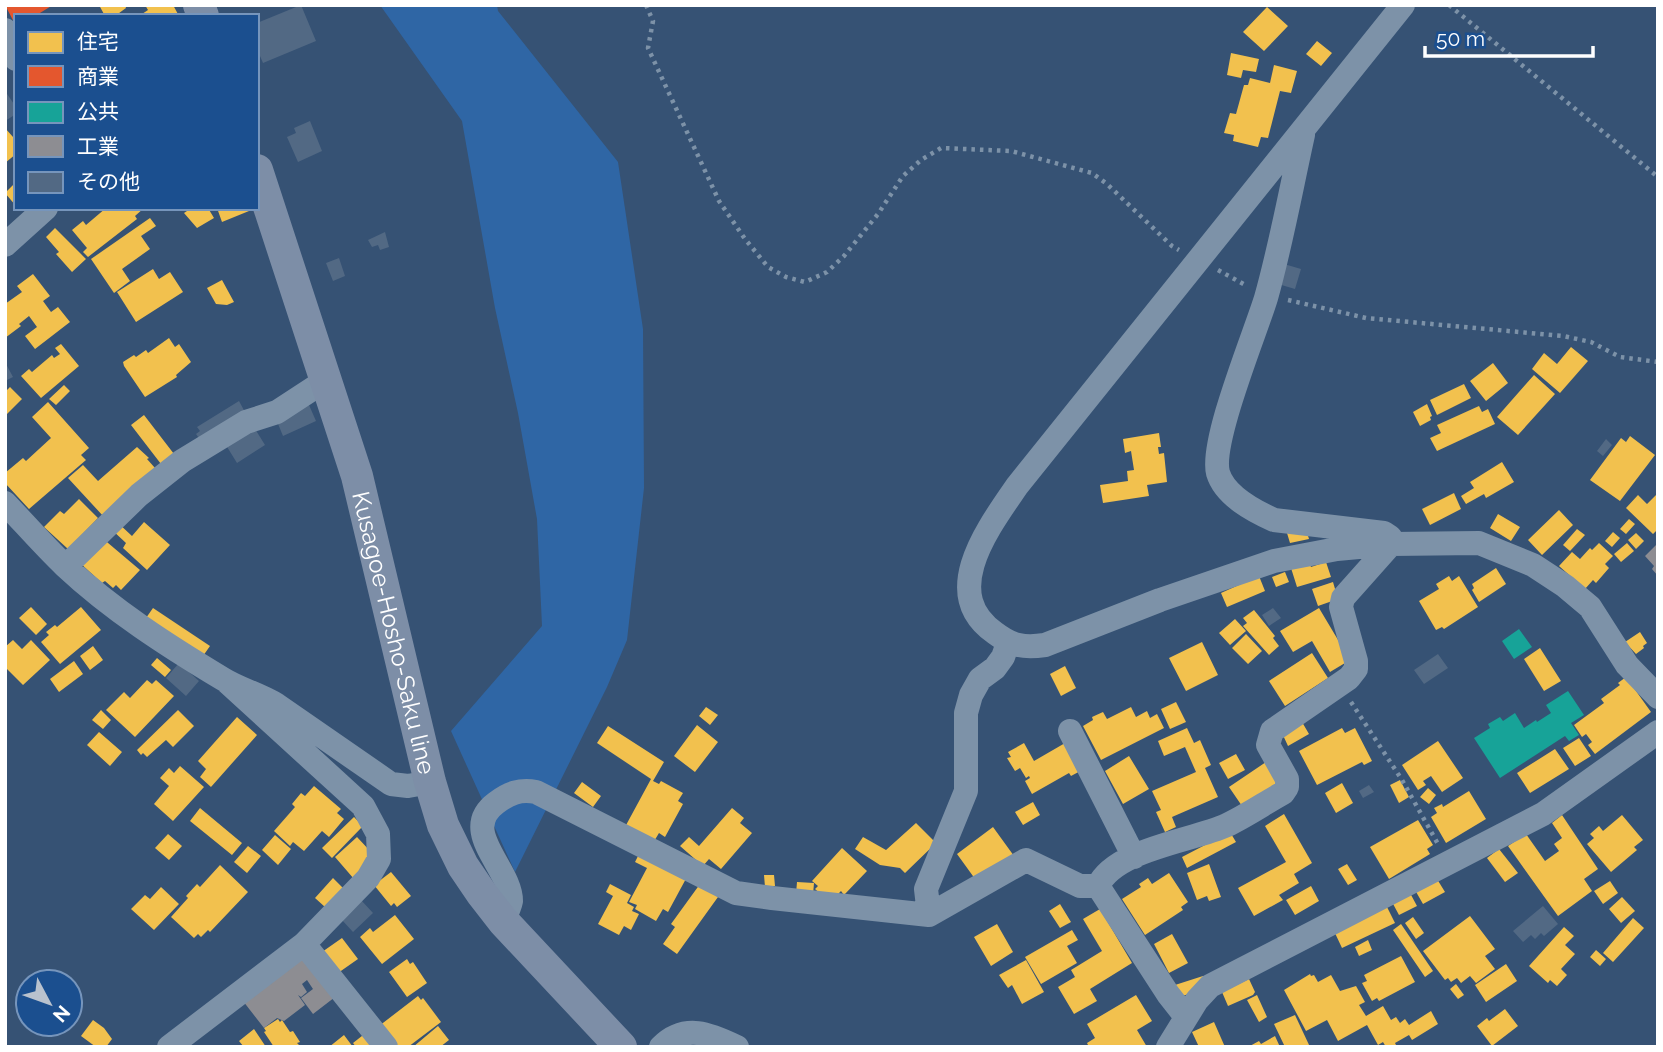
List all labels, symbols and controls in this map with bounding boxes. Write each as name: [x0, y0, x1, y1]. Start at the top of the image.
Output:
legend: [14, 14, 259, 210]
scale bar: [1425, 14, 1593, 58]
text: 50 m: [1436, 26, 1485, 51]
text: 住宅: [77, 29, 119, 54]
text: 商業: [77, 64, 119, 89]
text: 公共: [77, 99, 119, 124]
text: 工業: [77, 134, 119, 159]
text: その他: [77, 169, 140, 194]
street label: Kusagoe-Hosho-Saku line: [347, 488, 442, 777]
north arrow: [14, 968, 84, 1038]
text: N: [49, 1001, 75, 1027]

